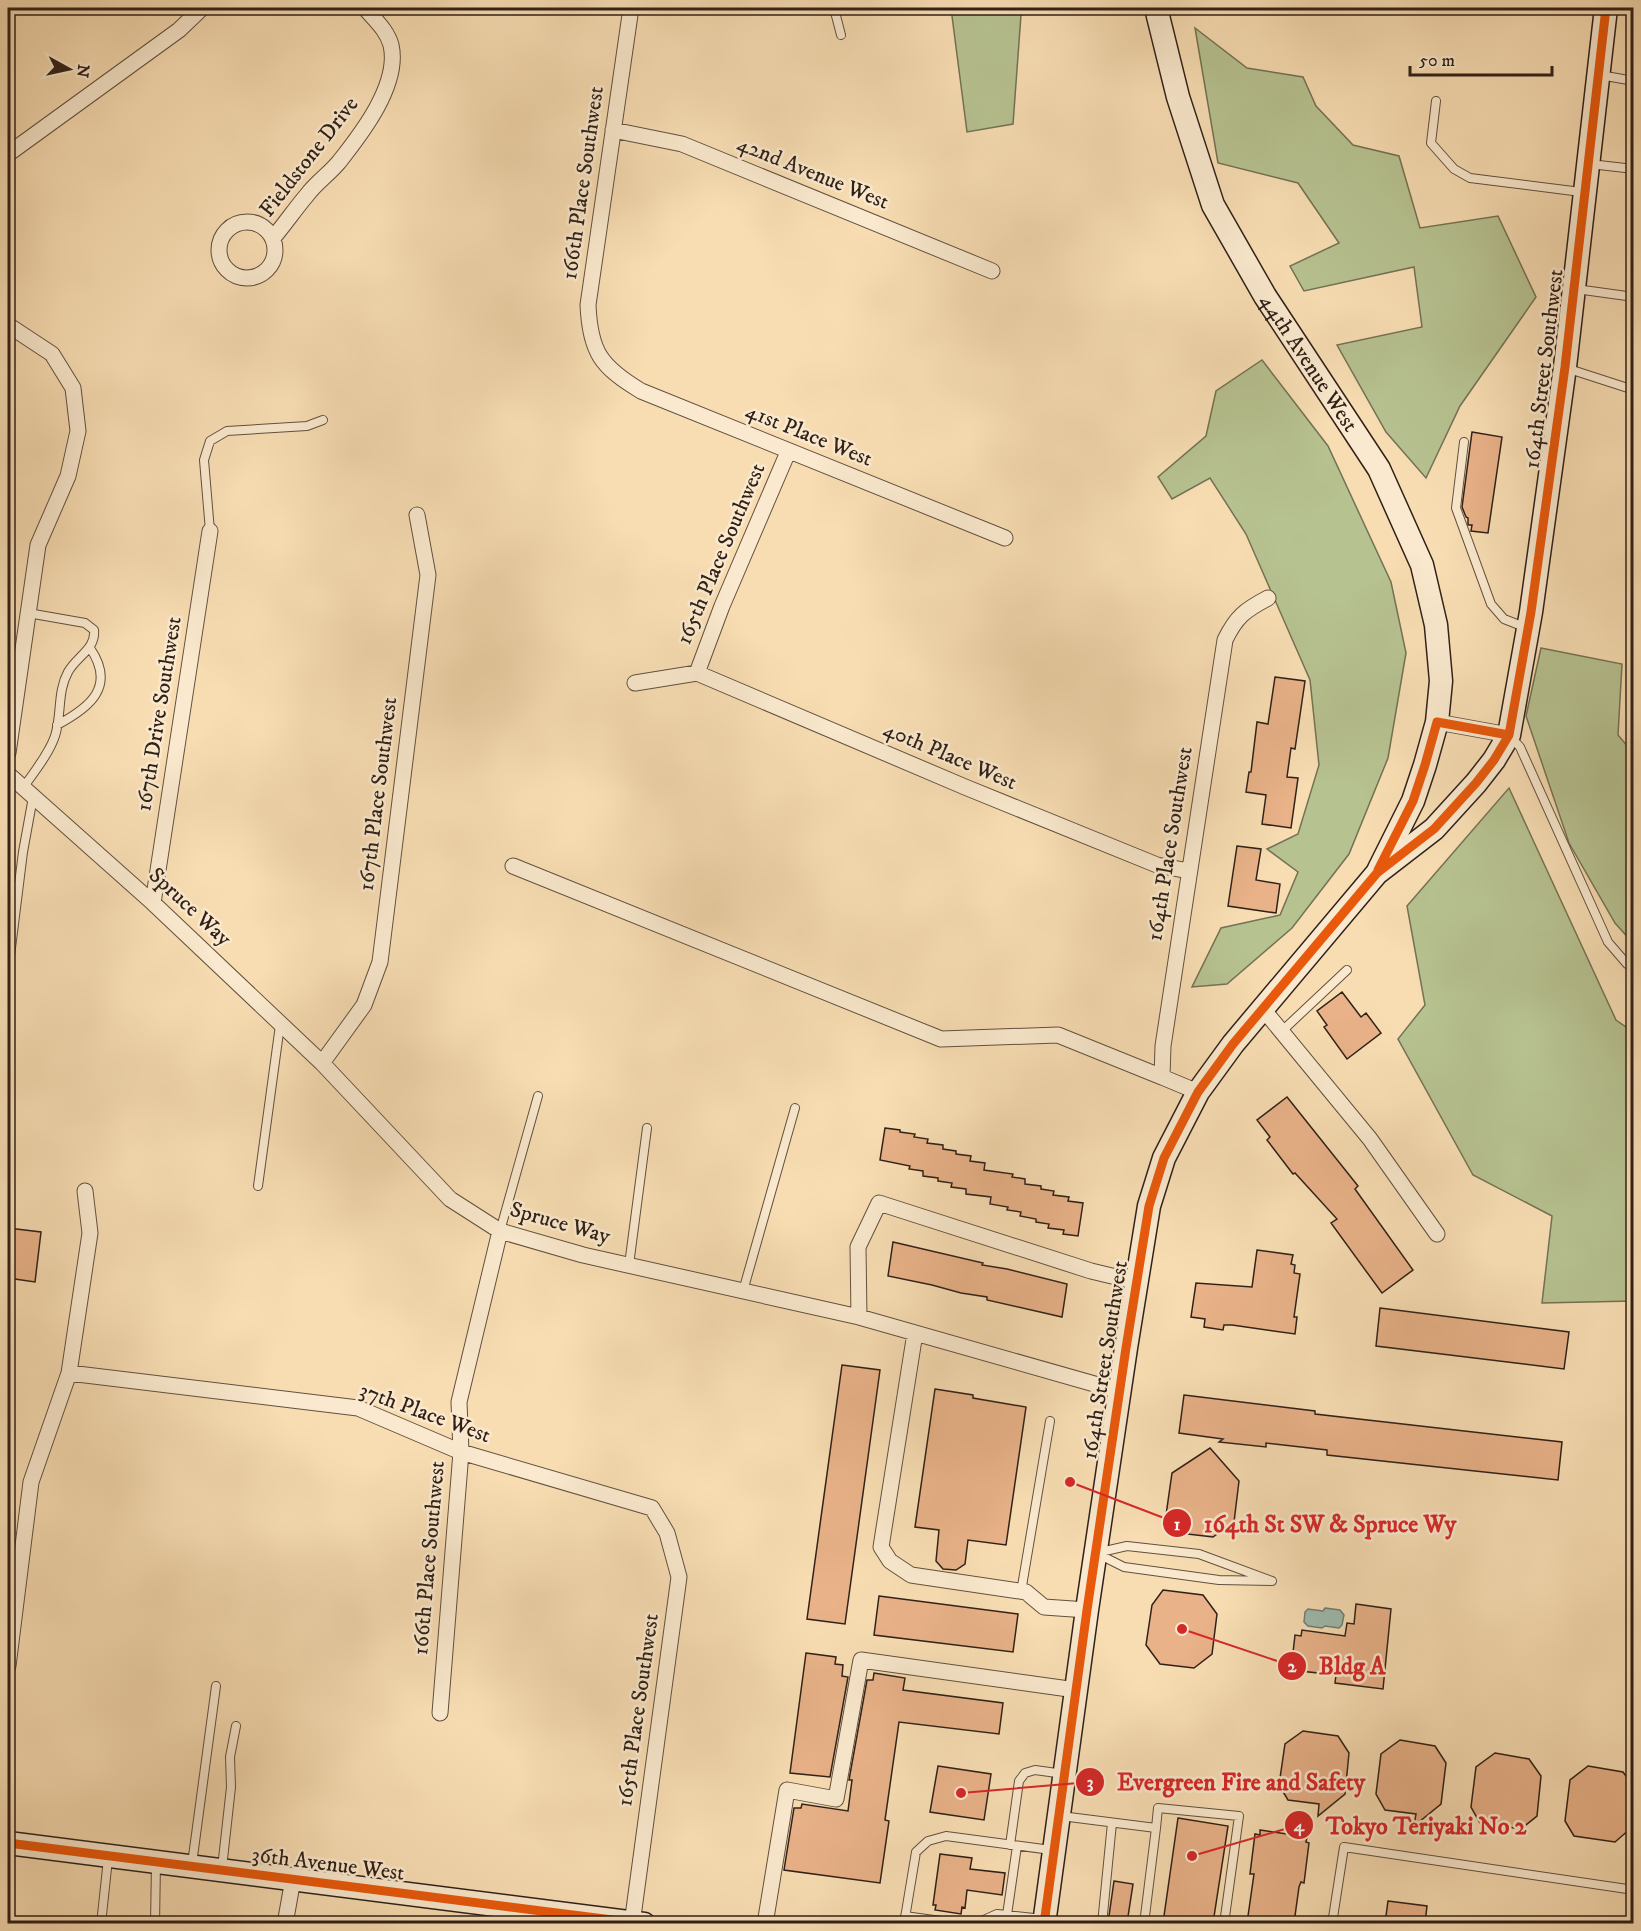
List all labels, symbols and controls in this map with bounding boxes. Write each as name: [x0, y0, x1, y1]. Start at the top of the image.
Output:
north arrow: [39, 39, 99, 99]
scale bar: [1410, 39, 1552, 77]
text: 50 m: [1419, 50, 1455, 72]
text: N: [72, 63, 94, 79]
street label: 166th Place Southwest: [556, 85, 610, 281]
street label: Fieldstone Drive: [254, 91, 364, 223]
street label: 42nd Avenue West: [733, 130, 893, 216]
street label: 164th Street Southwest: [1518, 268, 1570, 470]
street label: 44th Avenue West: [1254, 289, 1364, 437]
street label: 41st Place West: [742, 397, 876, 473]
street label: 165th Place Southwest: [671, 459, 771, 649]
street label: 167th Drive Southwest: [130, 615, 188, 813]
street label: 167th Place Southwest: [353, 696, 403, 892]
street label: 40th Place West: [879, 716, 1021, 796]
street label: 164th Place Southwest: [1141, 745, 1199, 943]
street label: Spruce Way: [143, 862, 237, 952]
street label: Spruce Way: [507, 1196, 614, 1250]
street label: 164th Street Southwest: [1076, 1259, 1134, 1461]
street label: 37th Place West: [356, 1377, 494, 1449]
street label: 166th Place Southwest: [407, 1460, 451, 1656]
callout: 164th St SW & Spruce Wy: [1162, 1502, 1469, 1544]
text: 164th St SW & Spruce Wy: [1204, 1510, 1457, 1540]
text: 1: [1174, 1514, 1181, 1536]
street label: 165th Place Southwest: [611, 1612, 665, 1808]
callout: Bldg A: [1277, 1645, 1397, 1687]
text: Bldg A: [1319, 1652, 1386, 1682]
text: 2: [1288, 1656, 1298, 1678]
callout: Evergreen Fire and Safety: [1075, 1761, 1377, 1803]
text: Evergreen Fire and Safety: [1117, 1768, 1366, 1798]
text: 3: [1087, 1772, 1094, 1794]
callout: Tokyo Teriyaki No 2: [1284, 1804, 1538, 1846]
text: Tokyo Teriyaki No 2: [1325, 1812, 1528, 1842]
text: 4: [1293, 1815, 1305, 1837]
street label: 36th Avenue West: [250, 1841, 406, 1887]

